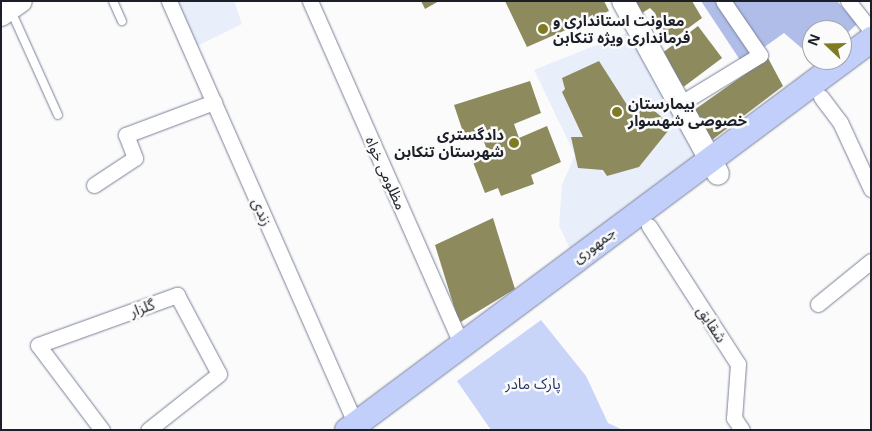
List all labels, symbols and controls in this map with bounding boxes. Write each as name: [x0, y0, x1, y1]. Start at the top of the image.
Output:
place label: معاونت استانداری و فرمانداری ویژه تنکابن: [553, 11, 690, 46]
north arrow: [802, 20, 852, 70]
marker: معاونت استانداری و فرمانداری ویژه تنکابن: [537, 23, 549, 35]
text: N: [803, 31, 824, 49]
place label: بیمارستان خصوصی شهسوار: [628, 94, 747, 129]
marker: بیمارستان خصوصی شهسوار: [610, 105, 624, 119]
place label: دادگستری شهرستان تنکابن: [394, 125, 504, 160]
street label: مظلومی خواه: [362, 133, 410, 213]
marker: دادگستری شهرستان تنکابن: [508, 137, 520, 149]
street label: زندی: [248, 195, 276, 229]
street label: جمهوری: [569, 223, 619, 267]
street label: گلزار: [127, 295, 157, 321]
street label: شقایق: [694, 302, 730, 346]
park label: پارک مادر: [505, 375, 561, 393]

